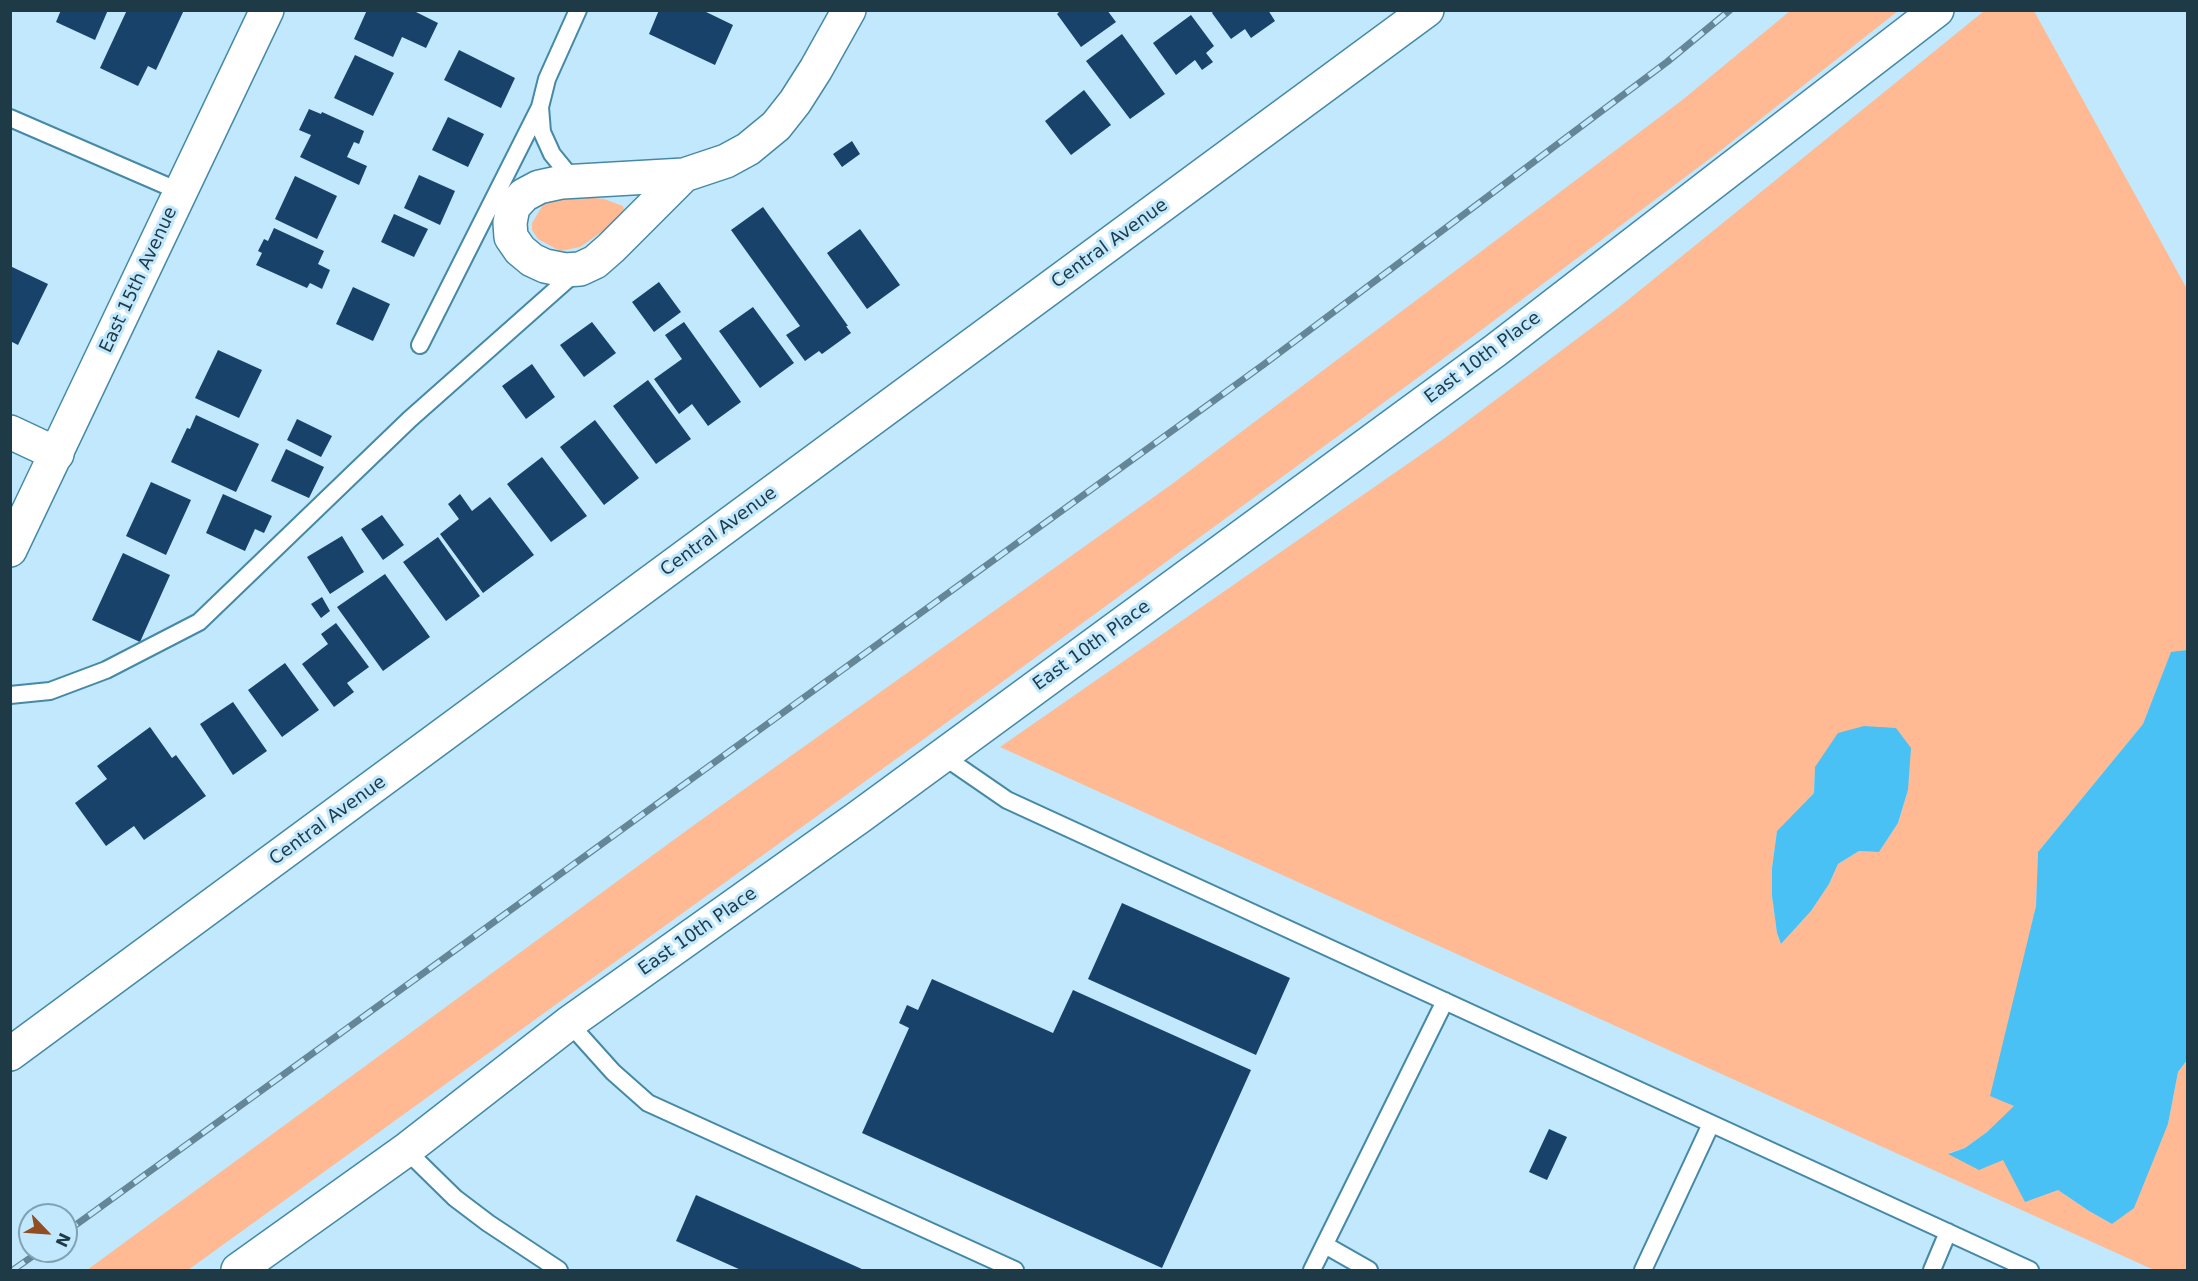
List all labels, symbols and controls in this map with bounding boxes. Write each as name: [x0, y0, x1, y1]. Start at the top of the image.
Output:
street label: Central Avenue: [1048, 195, 1172, 293]
street label: East 15th Avenue: [96, 204, 182, 356]
street label: East 10th Place: [1421, 307, 1545, 409]
street label: Central Avenue: [657, 483, 781, 581]
street label: East 10th Place: [1029, 596, 1155, 696]
street label: Central Avenue: [266, 772, 390, 870]
street label: East 10th Place: [635, 883, 761, 981]
north arrow: [18, 1203, 78, 1263]
text: N: [52, 1230, 74, 1250]

